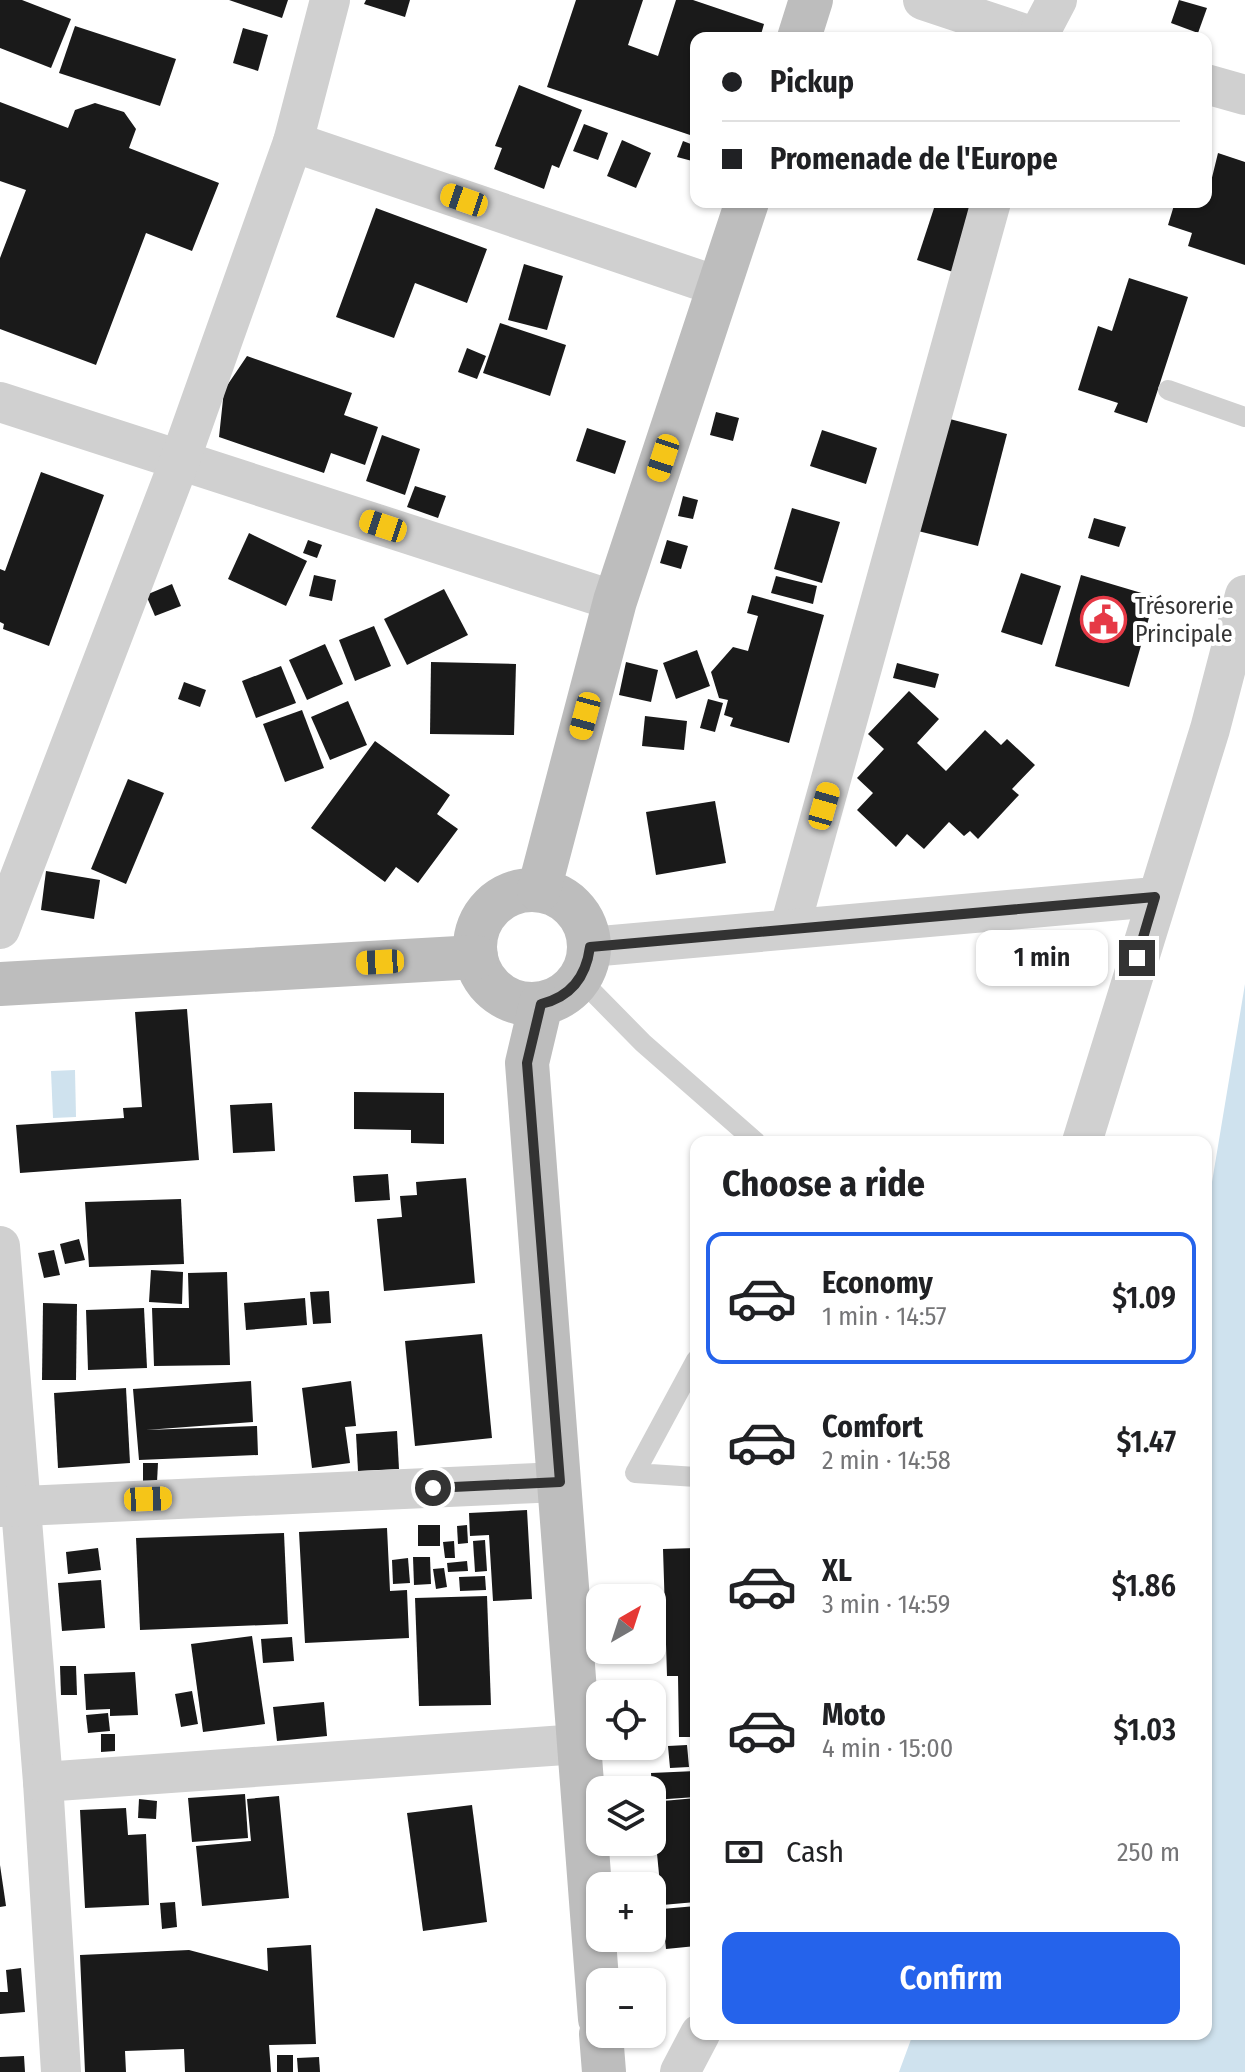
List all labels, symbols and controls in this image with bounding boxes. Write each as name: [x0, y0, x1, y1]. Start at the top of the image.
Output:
text: Pickup: [770, 64, 854, 100]
text: Promenade de l'Europe: [770, 141, 1058, 177]
car: [437, 181, 491, 219]
car: [644, 431, 682, 485]
car: [356, 507, 410, 545]
place label: Trésorerie Principale: [1135, 592, 1234, 648]
public building icon: Trésorerie Principale: [1080, 596, 1128, 644]
car: [567, 690, 603, 742]
car: [806, 780, 842, 832]
callout: 1 min: [977, 930, 1109, 986]
route end: [1119, 940, 1155, 976]
text: 1 min: [1014, 942, 1070, 973]
car: [355, 949, 405, 975]
text: Choose a ride: [722, 1162, 925, 1206]
icon: car: [726, 1262, 798, 1334]
text: Economy: [822, 1265, 933, 1301]
text: $1.09: [1112, 1280, 1176, 1316]
text: 1 min · 14:57: [822, 1301, 947, 1332]
icon: car: [726, 1406, 798, 1478]
text: Comfort: [822, 1409, 923, 1445]
text: $1.47: [1116, 1424, 1176, 1460]
text: 2 min · 14:58: [822, 1445, 951, 1476]
route start: [415, 1470, 451, 1506]
car: [124, 1486, 172, 1512]
icon: car: [726, 1550, 798, 1622]
text: XL: [822, 1553, 852, 1589]
text: $1.86: [1112, 1568, 1176, 1604]
north arrow: [586, 1584, 666, 1664]
map controls: [586, 1584, 666, 2048]
text: 3 min · 14:59: [822, 1589, 950, 1620]
button: locate: [586, 1680, 666, 1760]
icon: car: [726, 1694, 798, 1766]
text: Moto: [822, 1697, 886, 1733]
text: $1.03: [1113, 1712, 1176, 1748]
text: 4 min · 15:00: [822, 1733, 953, 1764]
button: layers: [586, 1776, 666, 1856]
icon: cash: [722, 1830, 766, 1874]
text: Cash: [786, 1834, 844, 1870]
text: 250 m: [1117, 1837, 1180, 1868]
button: +: [586, 1872, 666, 1952]
button: Confirm: [722, 1932, 1180, 2024]
button: −: [586, 1968, 666, 2048]

